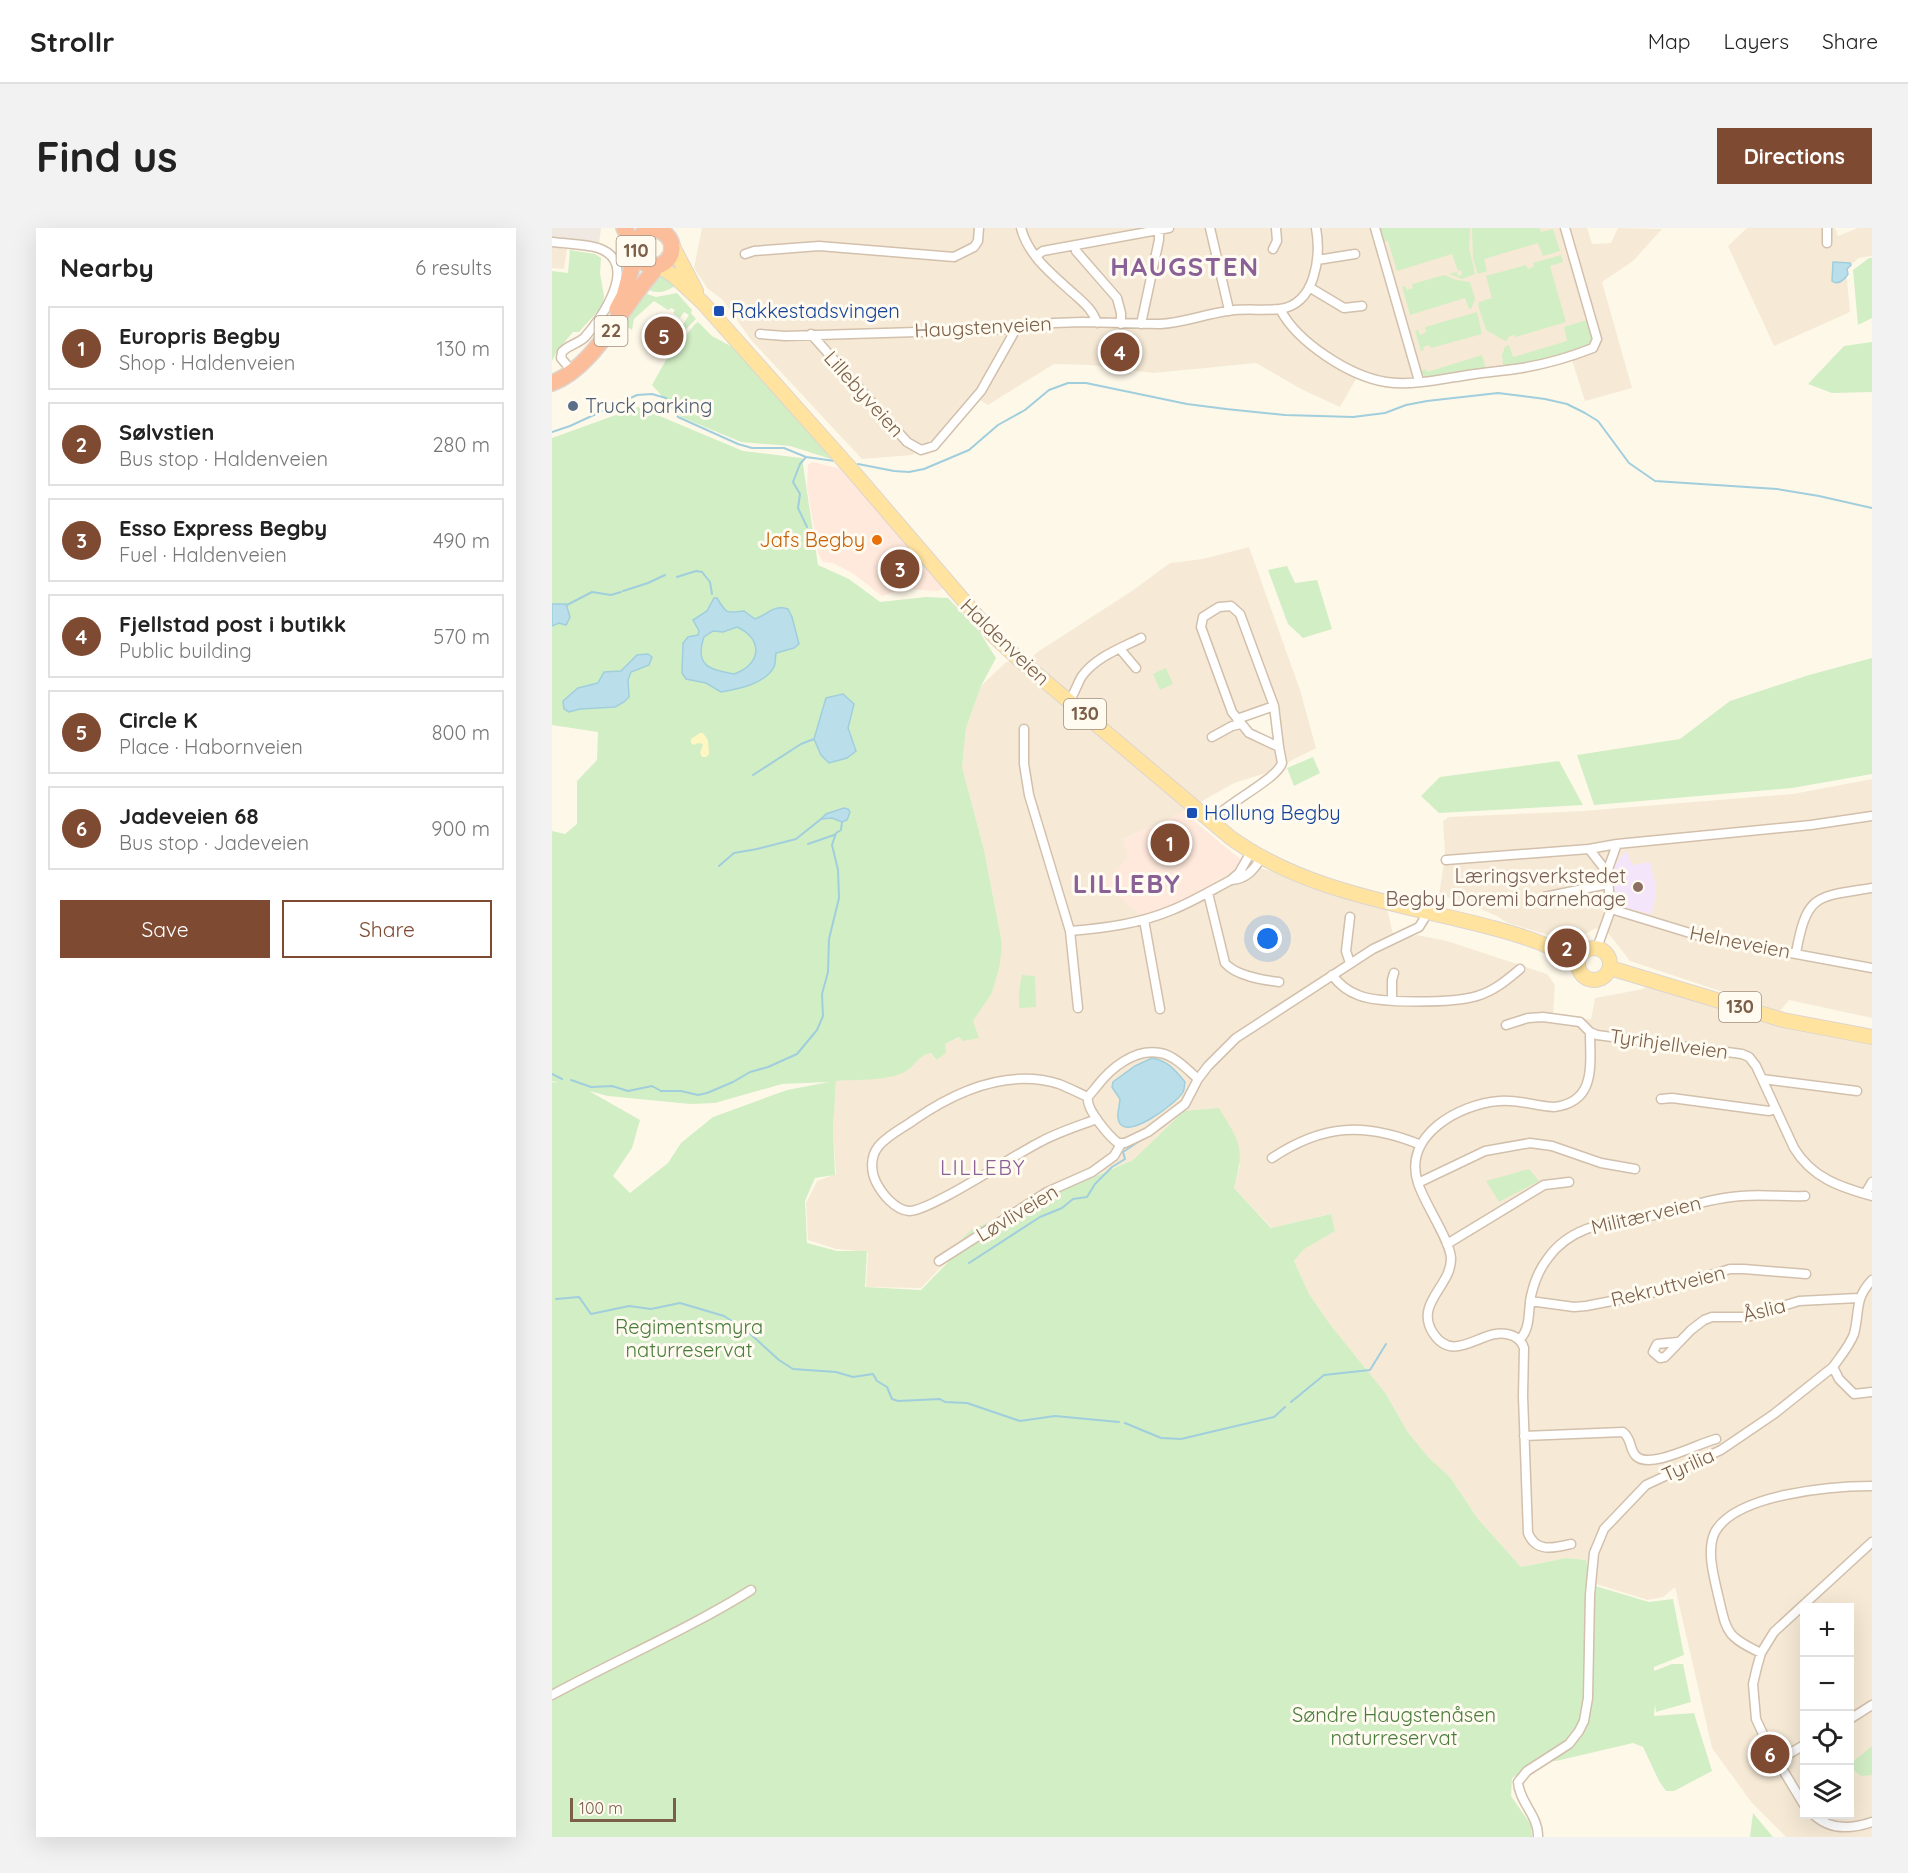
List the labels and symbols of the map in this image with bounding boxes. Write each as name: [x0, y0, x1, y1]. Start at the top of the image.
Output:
road number: 110: [616, 236, 656, 266]
district label: HAUGSTEN: [1110, 250, 1260, 283]
place label: Rakkestadsvingen: [731, 298, 900, 323]
marker: Rakkestadsvingen: [712, 304, 726, 318]
street label: Haugstenveien: [914, 310, 1052, 343]
pin: 5: [644, 314, 684, 358]
road number: 22: [594, 316, 628, 346]
pin: 4: [1100, 330, 1140, 374]
street label: Lillebyveien: [819, 345, 910, 442]
place label: Truck parking: [585, 393, 712, 418]
marker: Truck parking: [566, 399, 580, 413]
place label: Jafs Begby: [759, 527, 865, 552]
marker: Jafs Begby: [870, 533, 884, 547]
pin: 3: [880, 546, 920, 592]
street label: Haldenveien: [955, 593, 1055, 690]
road number: 130: [1064, 699, 1106, 729]
place label: Hollung Begby: [1204, 800, 1341, 825]
marker: Hollung Begby: [1185, 806, 1199, 820]
pin: 1: [1150, 820, 1190, 866]
place label: Læringsverkstedet Begby Doremi barnehage: [1386, 863, 1626, 911]
district label: LILLEBY: [1073, 867, 1181, 900]
marker: Læringsverkstedet Begby Doremi barnehage: [1631, 880, 1645, 894]
street label: Helneveien: [1688, 920, 1793, 964]
your location: [1253, 924, 1282, 953]
pin: 2: [1548, 926, 1586, 970]
road number: 130: [1719, 992, 1761, 1022]
street label: Tyrihjellveien: [1608, 1023, 1730, 1064]
district label: LILLEBY: [940, 1154, 1026, 1180]
street label: Løvliveien: [971, 1178, 1062, 1247]
street label: Militærveien: [1588, 1190, 1703, 1239]
street label: Rekruttveien: [1608, 1259, 1728, 1312]
street label: Åslia: [1740, 1292, 1788, 1327]
park label: Regimentsmyra naturreservat: [615, 1314, 763, 1362]
street label: Tyrilia: [1658, 1442, 1718, 1487]
park label: Søndre Haugstenåsen naturreservat: [1292, 1702, 1496, 1750]
pin: 6: [1750, 1732, 1790, 1777]
scale bar: [570, 1795, 676, 1822]

